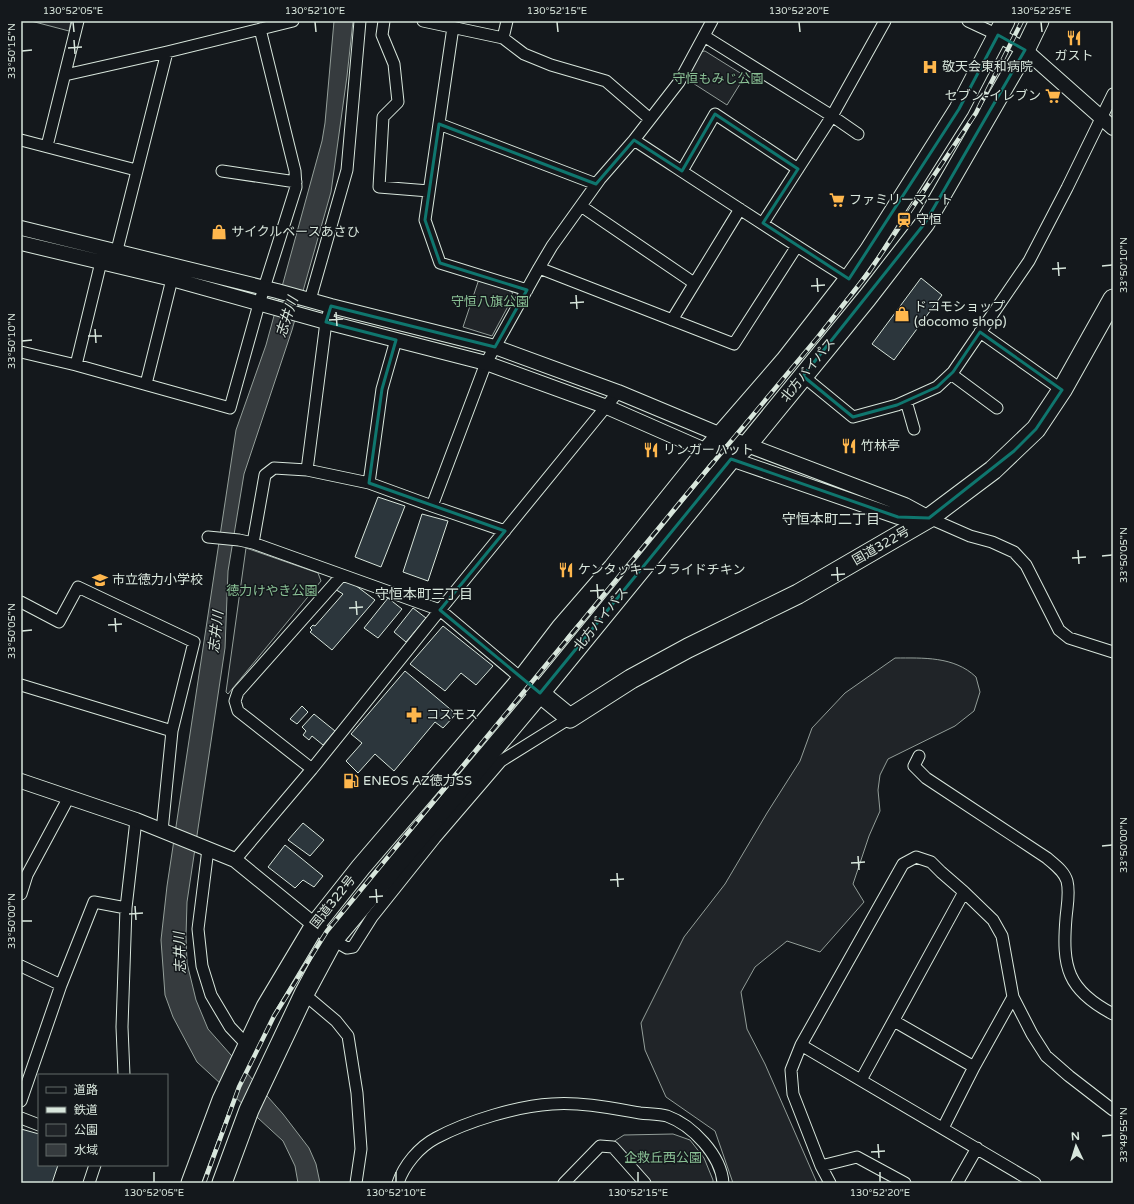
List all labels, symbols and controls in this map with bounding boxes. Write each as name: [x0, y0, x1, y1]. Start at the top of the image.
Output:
text: 130°52'05"E: [43, 5, 103, 17]
text: 130°52'10"E: [285, 5, 345, 17]
text: 130°52'15"E: [527, 5, 587, 17]
text: 130°52'20"E: [769, 5, 829, 17]
text: 130°52'25"E: [1011, 5, 1071, 17]
text: 33°50'15"N: [6, 23, 18, 79]
restaurant icon: ガスト: [1065, 29, 1083, 47]
place label: ガスト: [1054, 48, 1094, 64]
hospital icon: 敬天会東和病院: [921, 58, 939, 76]
place label: 敬天会東和病院: [942, 59, 1033, 75]
park label: 守恒もみじ公園: [672, 71, 764, 87]
supermarket icon: セブン-イレブン: [1044, 87, 1062, 105]
place label: セブン-イレブン: [945, 88, 1041, 104]
supermarket icon: ファミリーマート: [828, 191, 846, 209]
place label: ファミリーマート: [849, 192, 953, 208]
station icon: 守恒: [895, 211, 913, 229]
place label: 守恒: [916, 212, 942, 228]
shop icon: サイクルベースあさひ: [210, 223, 228, 241]
place label: サイクルベースあさひ: [231, 224, 360, 240]
text: 33°50'10"N: [1118, 237, 1130, 293]
water label: 志井川: [272, 292, 302, 340]
park label: 守恒八旗公園: [451, 294, 529, 310]
place label: ドコモショップ (docomo shop): [914, 299, 1006, 330]
shop icon: ドコモショップ (docomo shop): [893, 305, 911, 323]
text: 33°50'10"N: [6, 313, 18, 369]
street label: 北方バイパス: [777, 335, 839, 405]
restaurant icon: 竹林亭: [840, 437, 858, 455]
place label: 竹林亭: [861, 438, 900, 454]
restaurant icon: リンガーハット: [642, 441, 660, 459]
place label: リンガーハット: [663, 442, 754, 458]
district label: 守恒本町二丁目: [782, 511, 880, 528]
street label: 国道322号: [850, 523, 912, 569]
text: 33°50'05"N: [1118, 527, 1130, 583]
restaurant icon: ケンタッキーフライドチキン: [557, 561, 575, 579]
place label: ケンタッキーフライドチキン: [578, 562, 745, 578]
school or university icon: 市立徳力小学校: [91, 571, 109, 589]
place label: 市立徳力小学校: [112, 572, 203, 588]
park label: 徳力けやき公園: [226, 583, 318, 599]
street label: 北方バイパス: [570, 584, 632, 654]
district label: 守恒本町三丁目: [375, 586, 473, 603]
text: 33°50'05"N: [6, 603, 18, 659]
water label: 志井川: [205, 608, 227, 654]
pharmacy icon: コスモス: [405, 706, 423, 724]
place label: コスモス: [426, 707, 478, 723]
fuel station icon: ENEOS AZ徳力SS: [342, 772, 360, 790]
place label: ENEOS AZ徳力SS: [363, 773, 472, 789]
text: 33°50'00"N: [1118, 817, 1130, 873]
street label: 国道322号: [307, 872, 359, 932]
text: 33°50'00"N: [6, 893, 18, 949]
water label: 志井川: [171, 930, 189, 974]
legend: [38, 1074, 168, 1166]
text: 道路: [74, 1083, 98, 1097]
text: 鉄道: [74, 1103, 98, 1117]
text: 33°49'55"N: [1118, 1107, 1130, 1163]
text: 公園: [74, 1123, 98, 1137]
north arrow: [1056, 1126, 1096, 1166]
text: N: [1070, 1130, 1080, 1143]
text: 水域: [74, 1143, 98, 1157]
park label: 企救丘西公園: [624, 1150, 702, 1166]
text: 130°52'05"E: [124, 1187, 184, 1199]
text: 130°52'10"E: [366, 1187, 426, 1199]
text: 130°52'15"E: [608, 1187, 668, 1199]
text: 130°52'20"E: [850, 1187, 910, 1199]

